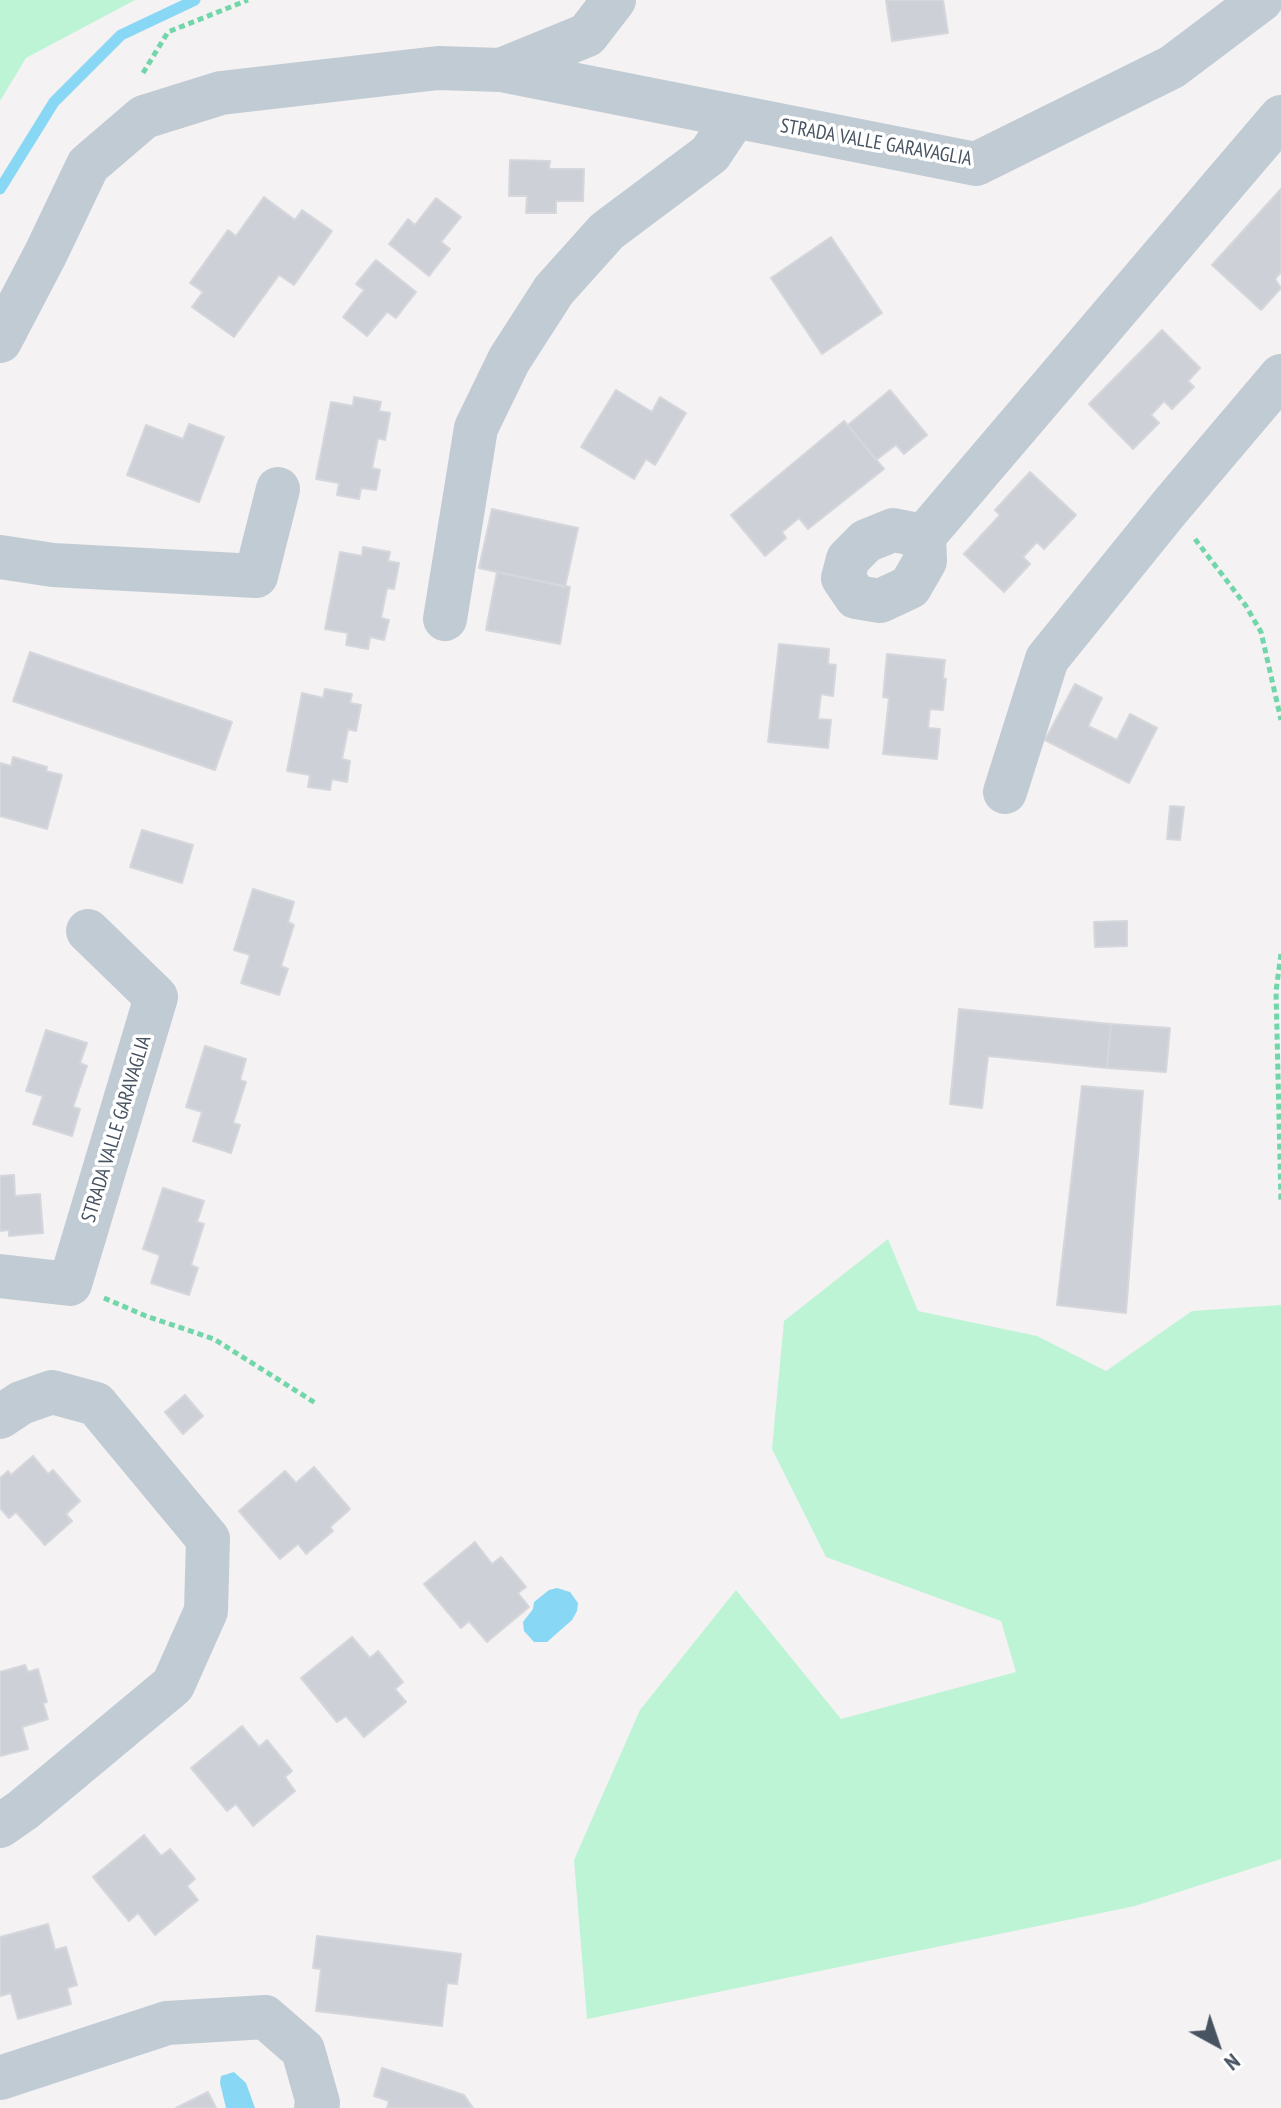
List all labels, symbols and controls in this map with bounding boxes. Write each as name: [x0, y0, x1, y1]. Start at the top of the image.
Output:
street label: STRADA VALLE GARAVAGLIA: [778, 114, 974, 172]
street label: STRADA VALLE GARAVAGLIA: [77, 1033, 157, 1225]
north arrow: [1177, 2004, 1257, 2084]
text: N: [1219, 2048, 1246, 2077]

